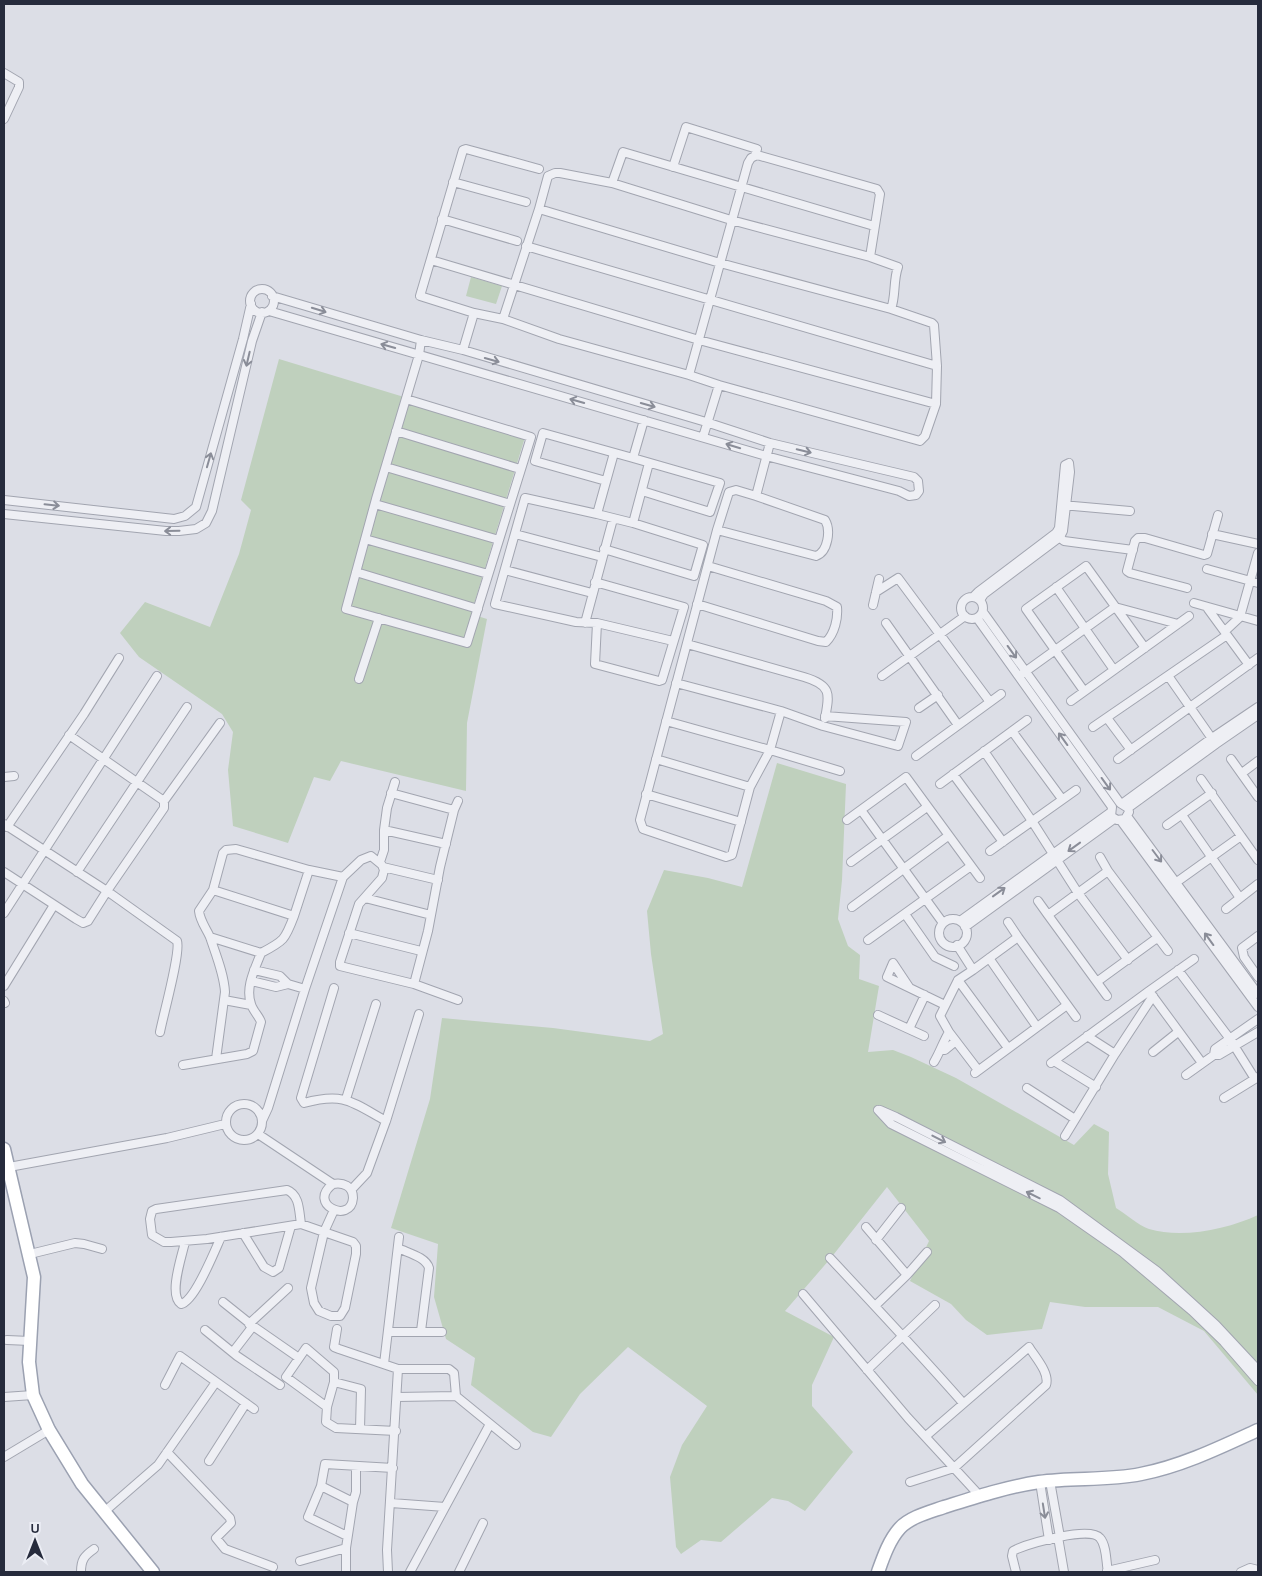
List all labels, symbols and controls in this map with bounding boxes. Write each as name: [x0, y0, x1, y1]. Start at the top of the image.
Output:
one-way arrow: [311, 305, 327, 315]
one-way arrow: [380, 341, 396, 351]
one-way arrow: [243, 350, 252, 366]
one-way arrow: [484, 355, 500, 365]
one-way arrow: [570, 395, 586, 405]
one-way arrow: [639, 401, 655, 411]
one-way arrow: [726, 441, 742, 451]
one-way arrow: [795, 447, 811, 456]
one-way arrow: [204, 453, 214, 469]
one-way arrow: [44, 500, 60, 510]
one-way arrow: [165, 526, 181, 536]
one-way arrow: [1007, 645, 1017, 659]
one-way arrow: [1058, 732, 1068, 746]
one-way arrow: [1101, 777, 1111, 791]
one-way arrow: [1067, 842, 1081, 852]
one-way arrow: [1151, 848, 1162, 862]
one-way arrow: [992, 887, 1006, 897]
one-way arrow: [1204, 932, 1214, 946]
one-way arrow: [932, 1134, 947, 1144]
one-way arrow: [1026, 1190, 1041, 1199]
one-way arrow: [1040, 1503, 1050, 1519]
north arrow: [10, 1516, 60, 1566]
text: U: [30, 1520, 40, 1537]

